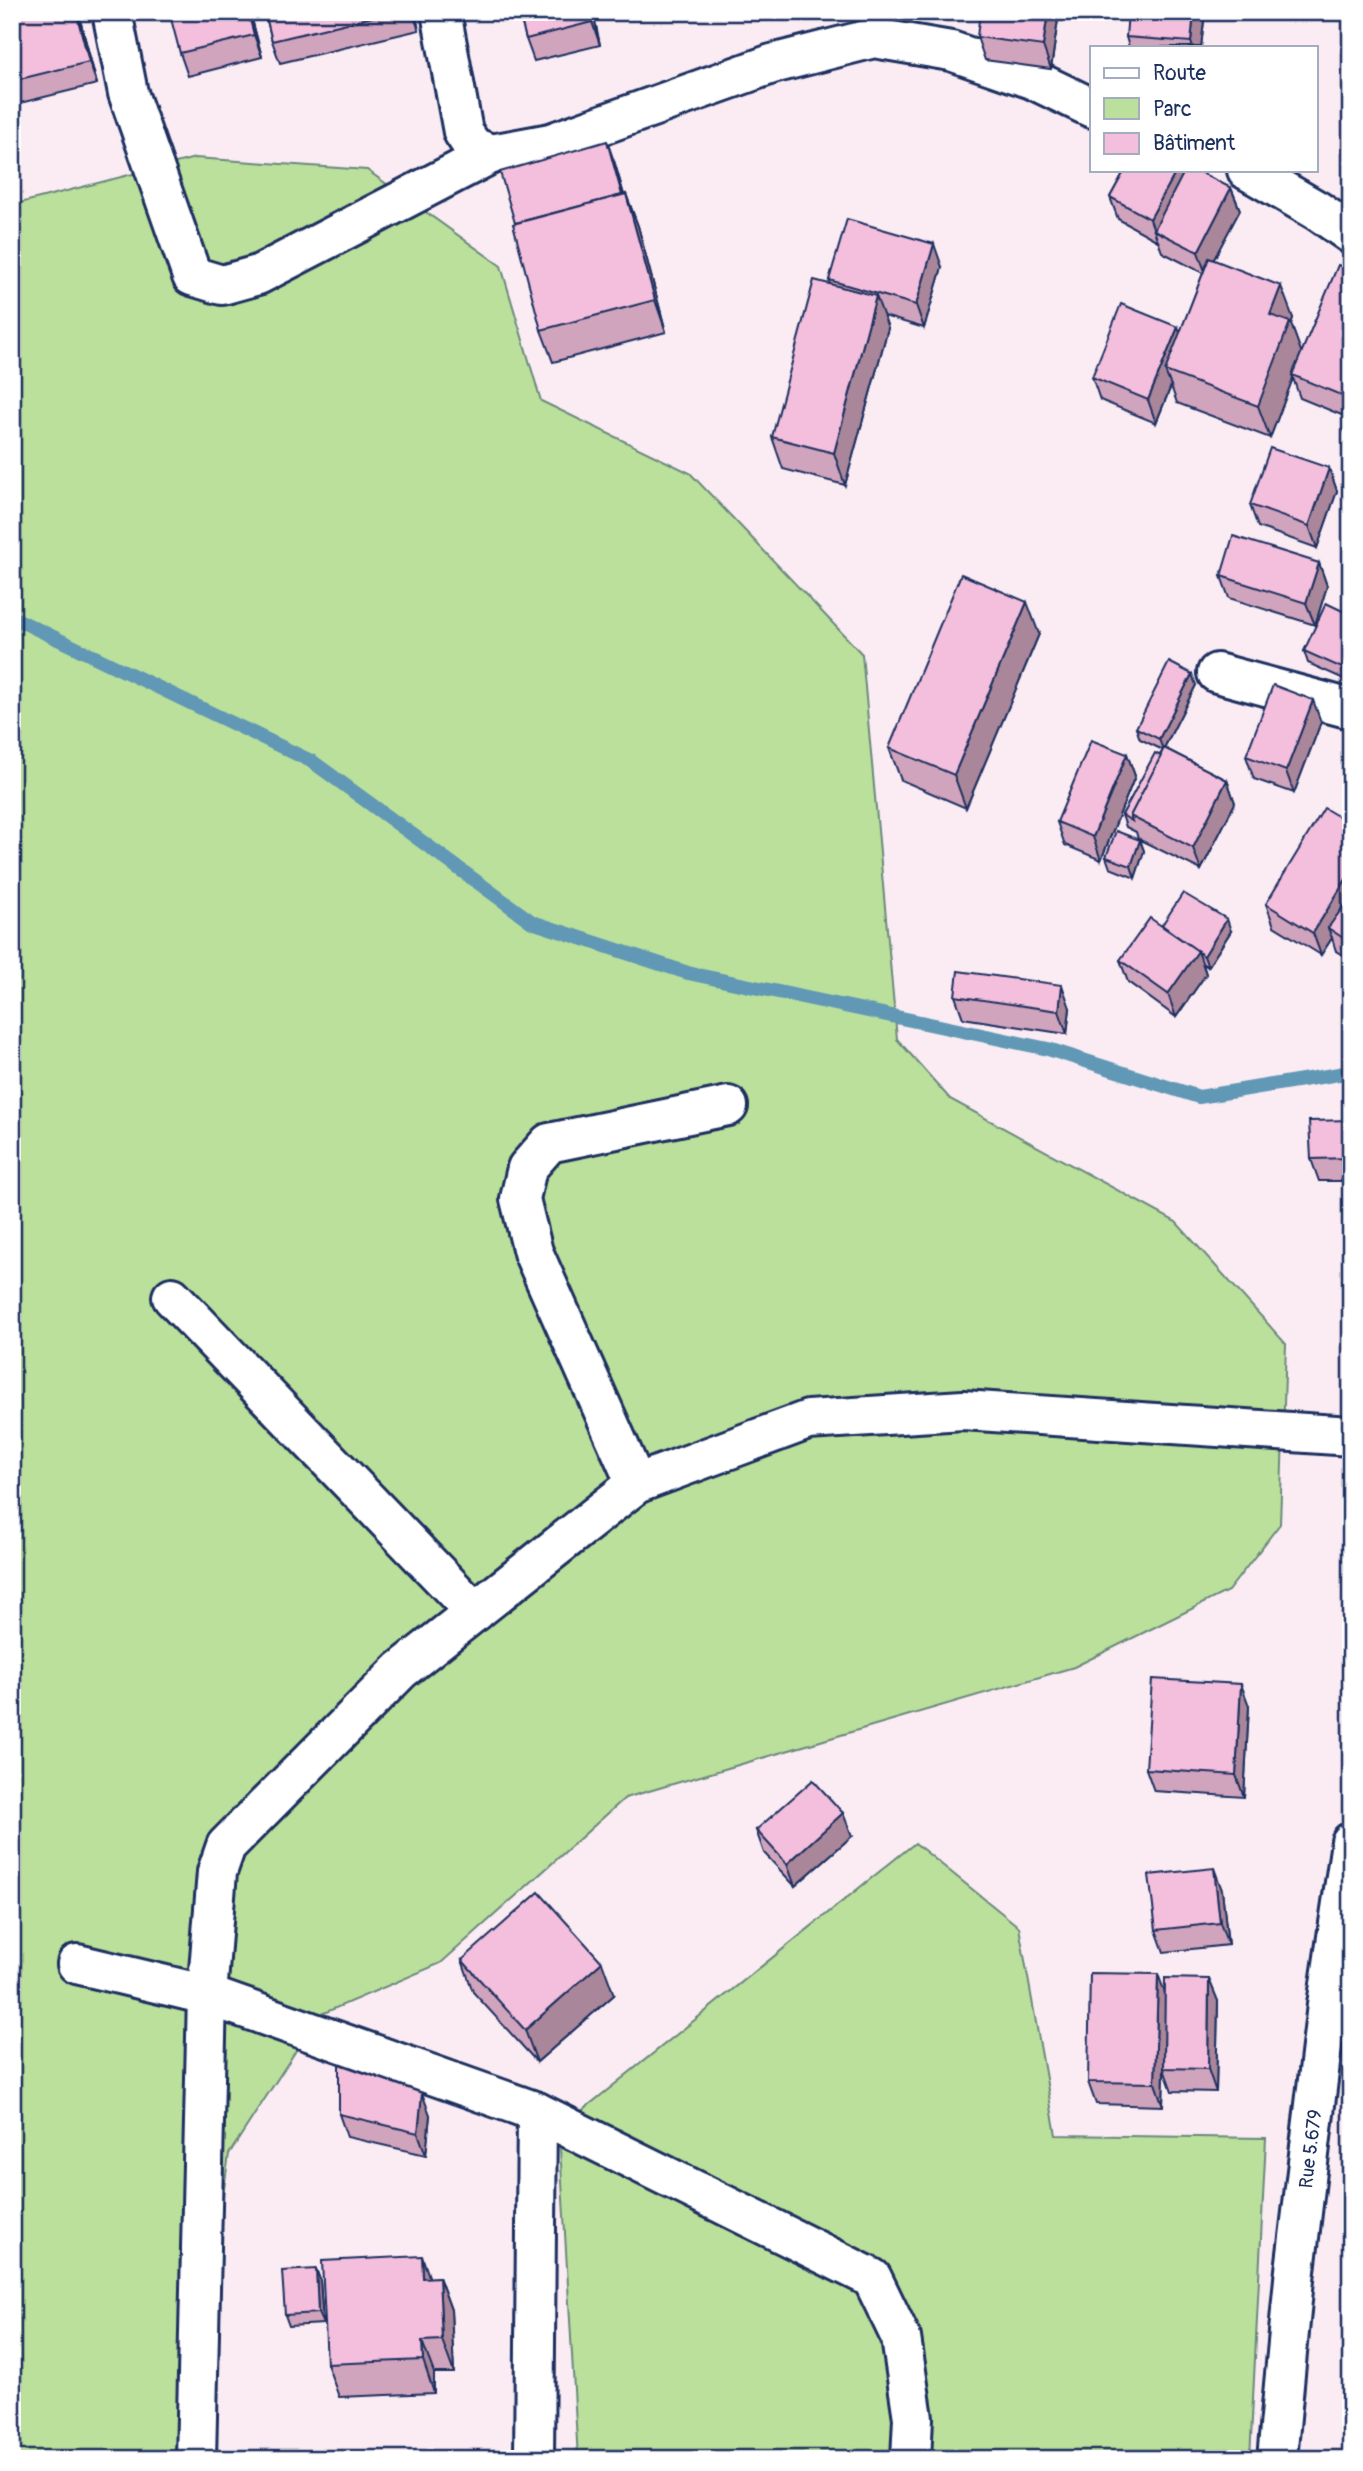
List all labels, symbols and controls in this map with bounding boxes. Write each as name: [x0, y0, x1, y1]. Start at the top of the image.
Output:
legend: [1090, 46, 1318, 172]
text: Route: [1153, 60, 1206, 87]
text: Parc: [1153, 96, 1192, 123]
text: Bâtiment: [1153, 130, 1236, 157]
street label: Rue 5.679: [1294, 2108, 1327, 2190]

